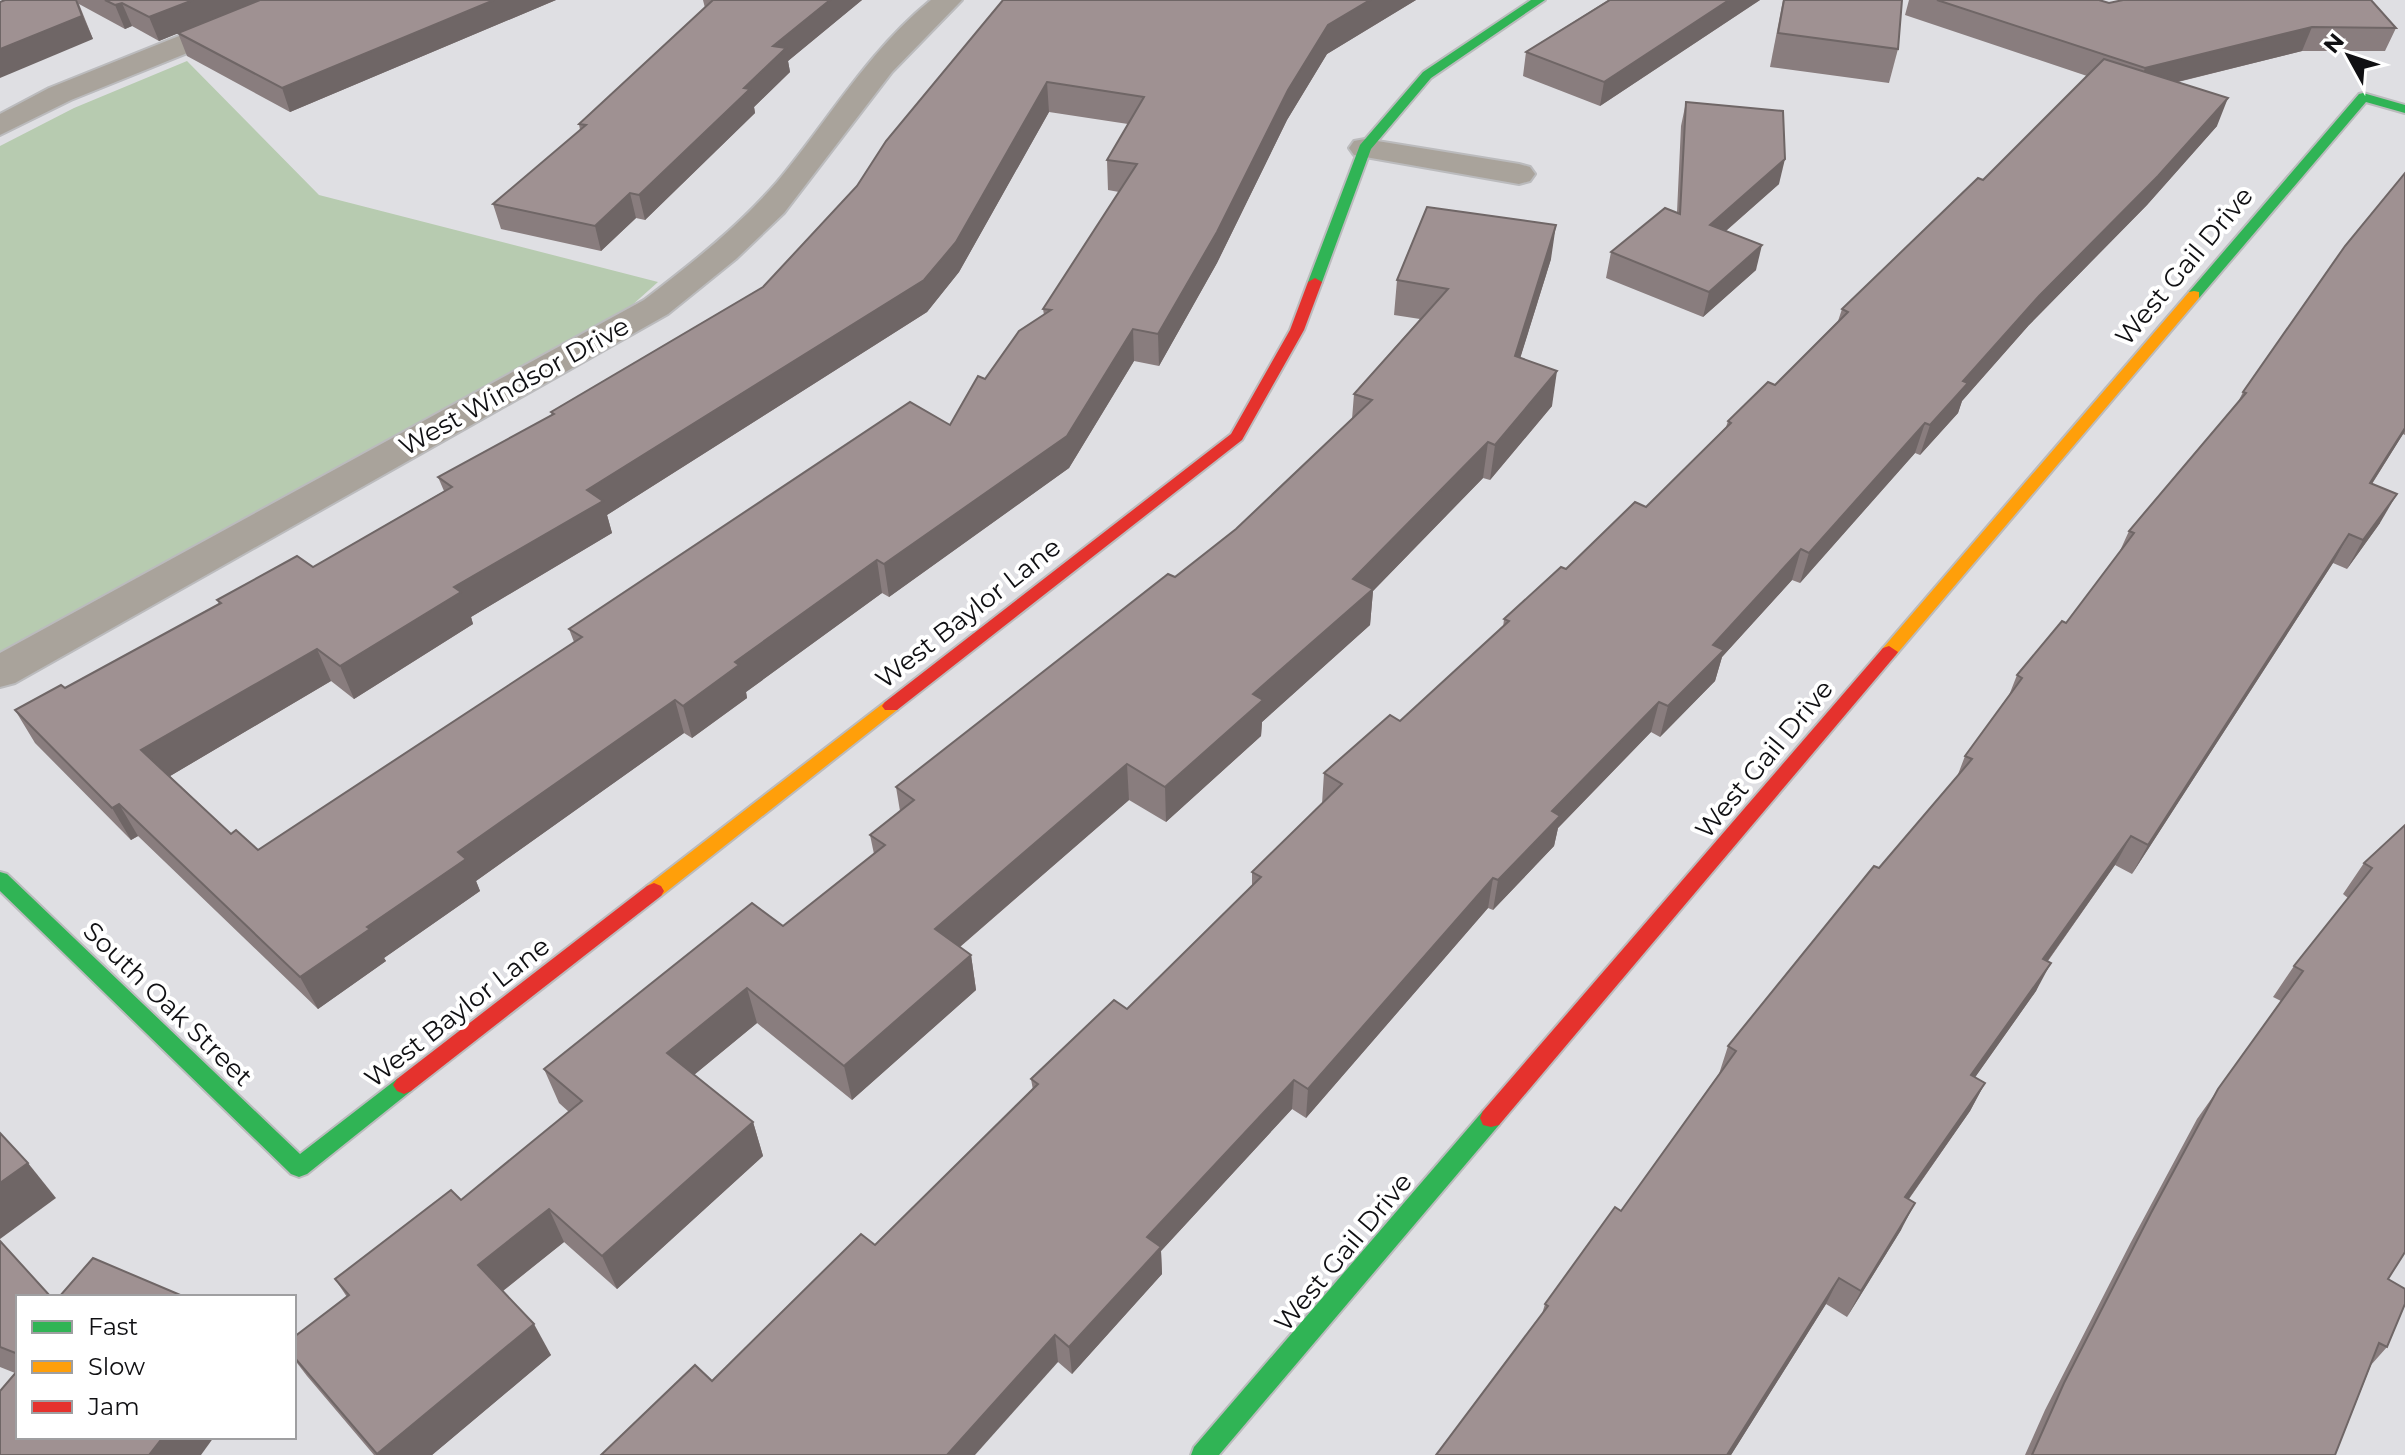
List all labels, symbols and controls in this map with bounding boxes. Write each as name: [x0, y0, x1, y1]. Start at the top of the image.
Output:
north arrow: [2309, 16, 2389, 96]
text: N: [2318, 28, 2350, 59]
street label: West Gail Drive: [2108, 180, 2260, 352]
street label: West Windsor Drive: [393, 309, 635, 463]
street label: West Baylor Lane: [869, 531, 1067, 695]
street label: West Gail Drive: [1688, 673, 1840, 845]
street label: South Oak Street: [77, 915, 259, 1093]
street label: West Baylor Lane: [358, 930, 556, 1094]
street label: West Gail Drive: [1267, 1166, 1419, 1338]
legend: [16, 1295, 296, 1439]
text: Fast: [88, 1312, 139, 1341]
text: Slow: [88, 1352, 145, 1381]
text: Jam: [87, 1392, 140, 1421]

